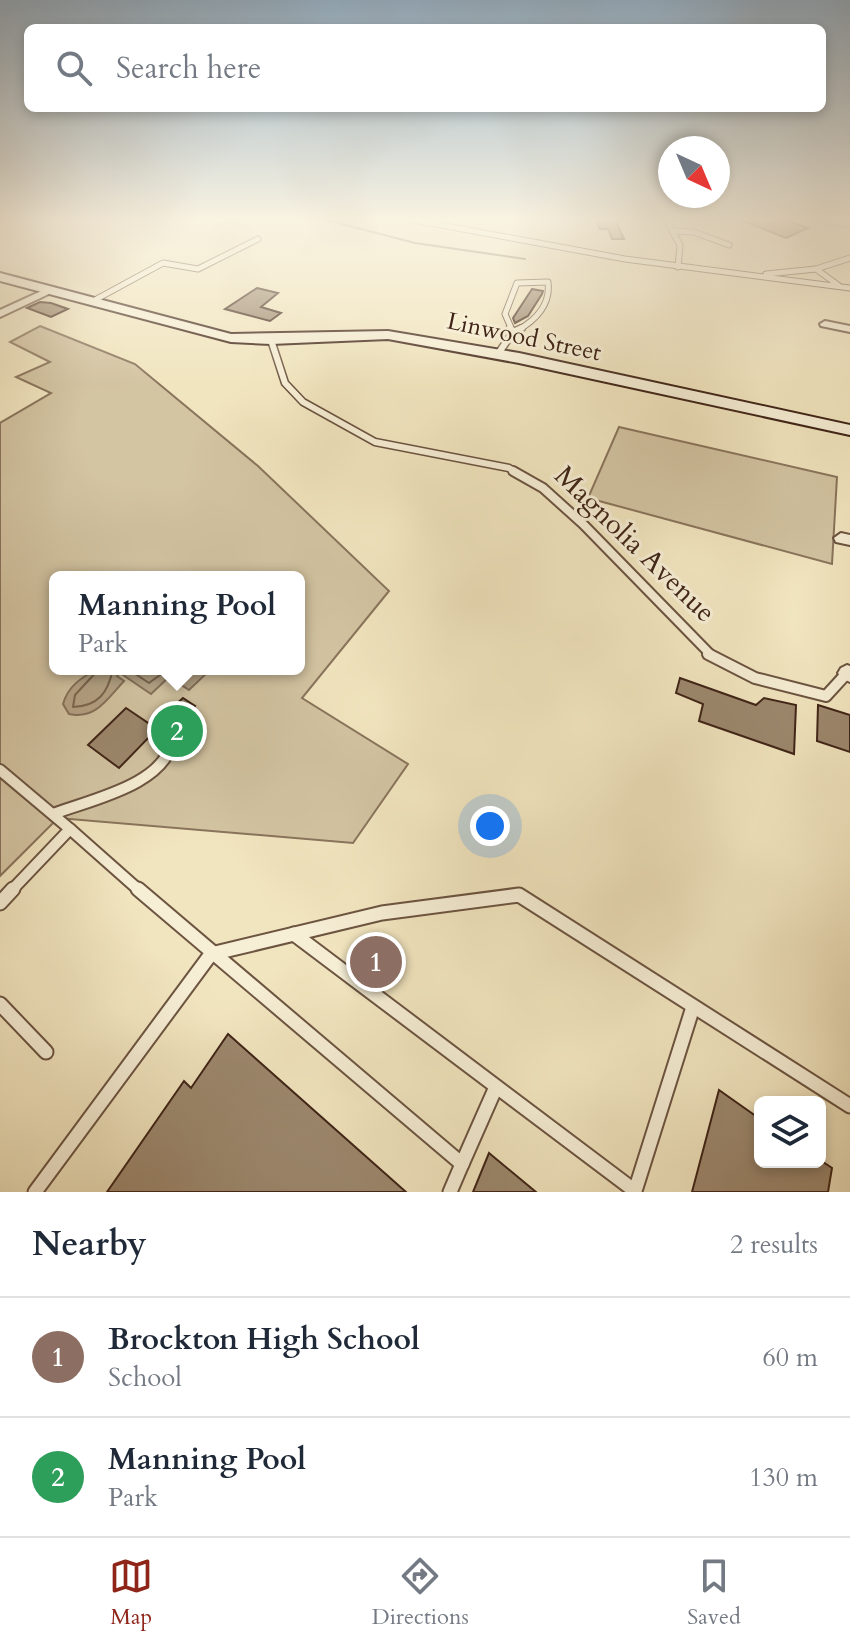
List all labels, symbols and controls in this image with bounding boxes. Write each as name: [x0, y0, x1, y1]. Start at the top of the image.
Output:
search box: [24, 24, 826, 112]
icon: search: [52, 46, 96, 90]
text: Search here: [116, 48, 261, 89]
north arrow: [658, 136, 730, 208]
street label: Linwood Street: [444, 305, 605, 370]
street label: Magnolia Avenue: [546, 457, 724, 631]
popup: [49, 571, 305, 675]
text: Manning Pool: [78, 585, 276, 626]
text: Park: [78, 626, 128, 661]
pin: 2: [151, 701, 203, 761]
your location: [470, 806, 510, 846]
pin: 1: [350, 932, 402, 992]
map controls: [754, 1096, 826, 1168]
button: layers: [754, 1096, 826, 1168]
text: Nearby: [32, 1221, 147, 1267]
text: 2 results: [730, 1227, 818, 1262]
text: Brockton High School: [108, 1319, 420, 1360]
text: 1: [51, 1340, 65, 1375]
text: 60 m: [762, 1340, 818, 1375]
text: School: [108, 1360, 182, 1395]
text: Manning Pool: [108, 1439, 306, 1480]
text: 2: [51, 1460, 65, 1495]
text: 130 m: [749, 1460, 818, 1495]
text: Park: [108, 1480, 158, 1515]
tab: Map: [109, 1554, 153, 1632]
tab: Directions: [372, 1554, 469, 1632]
tab: Saved: [687, 1554, 741, 1632]

